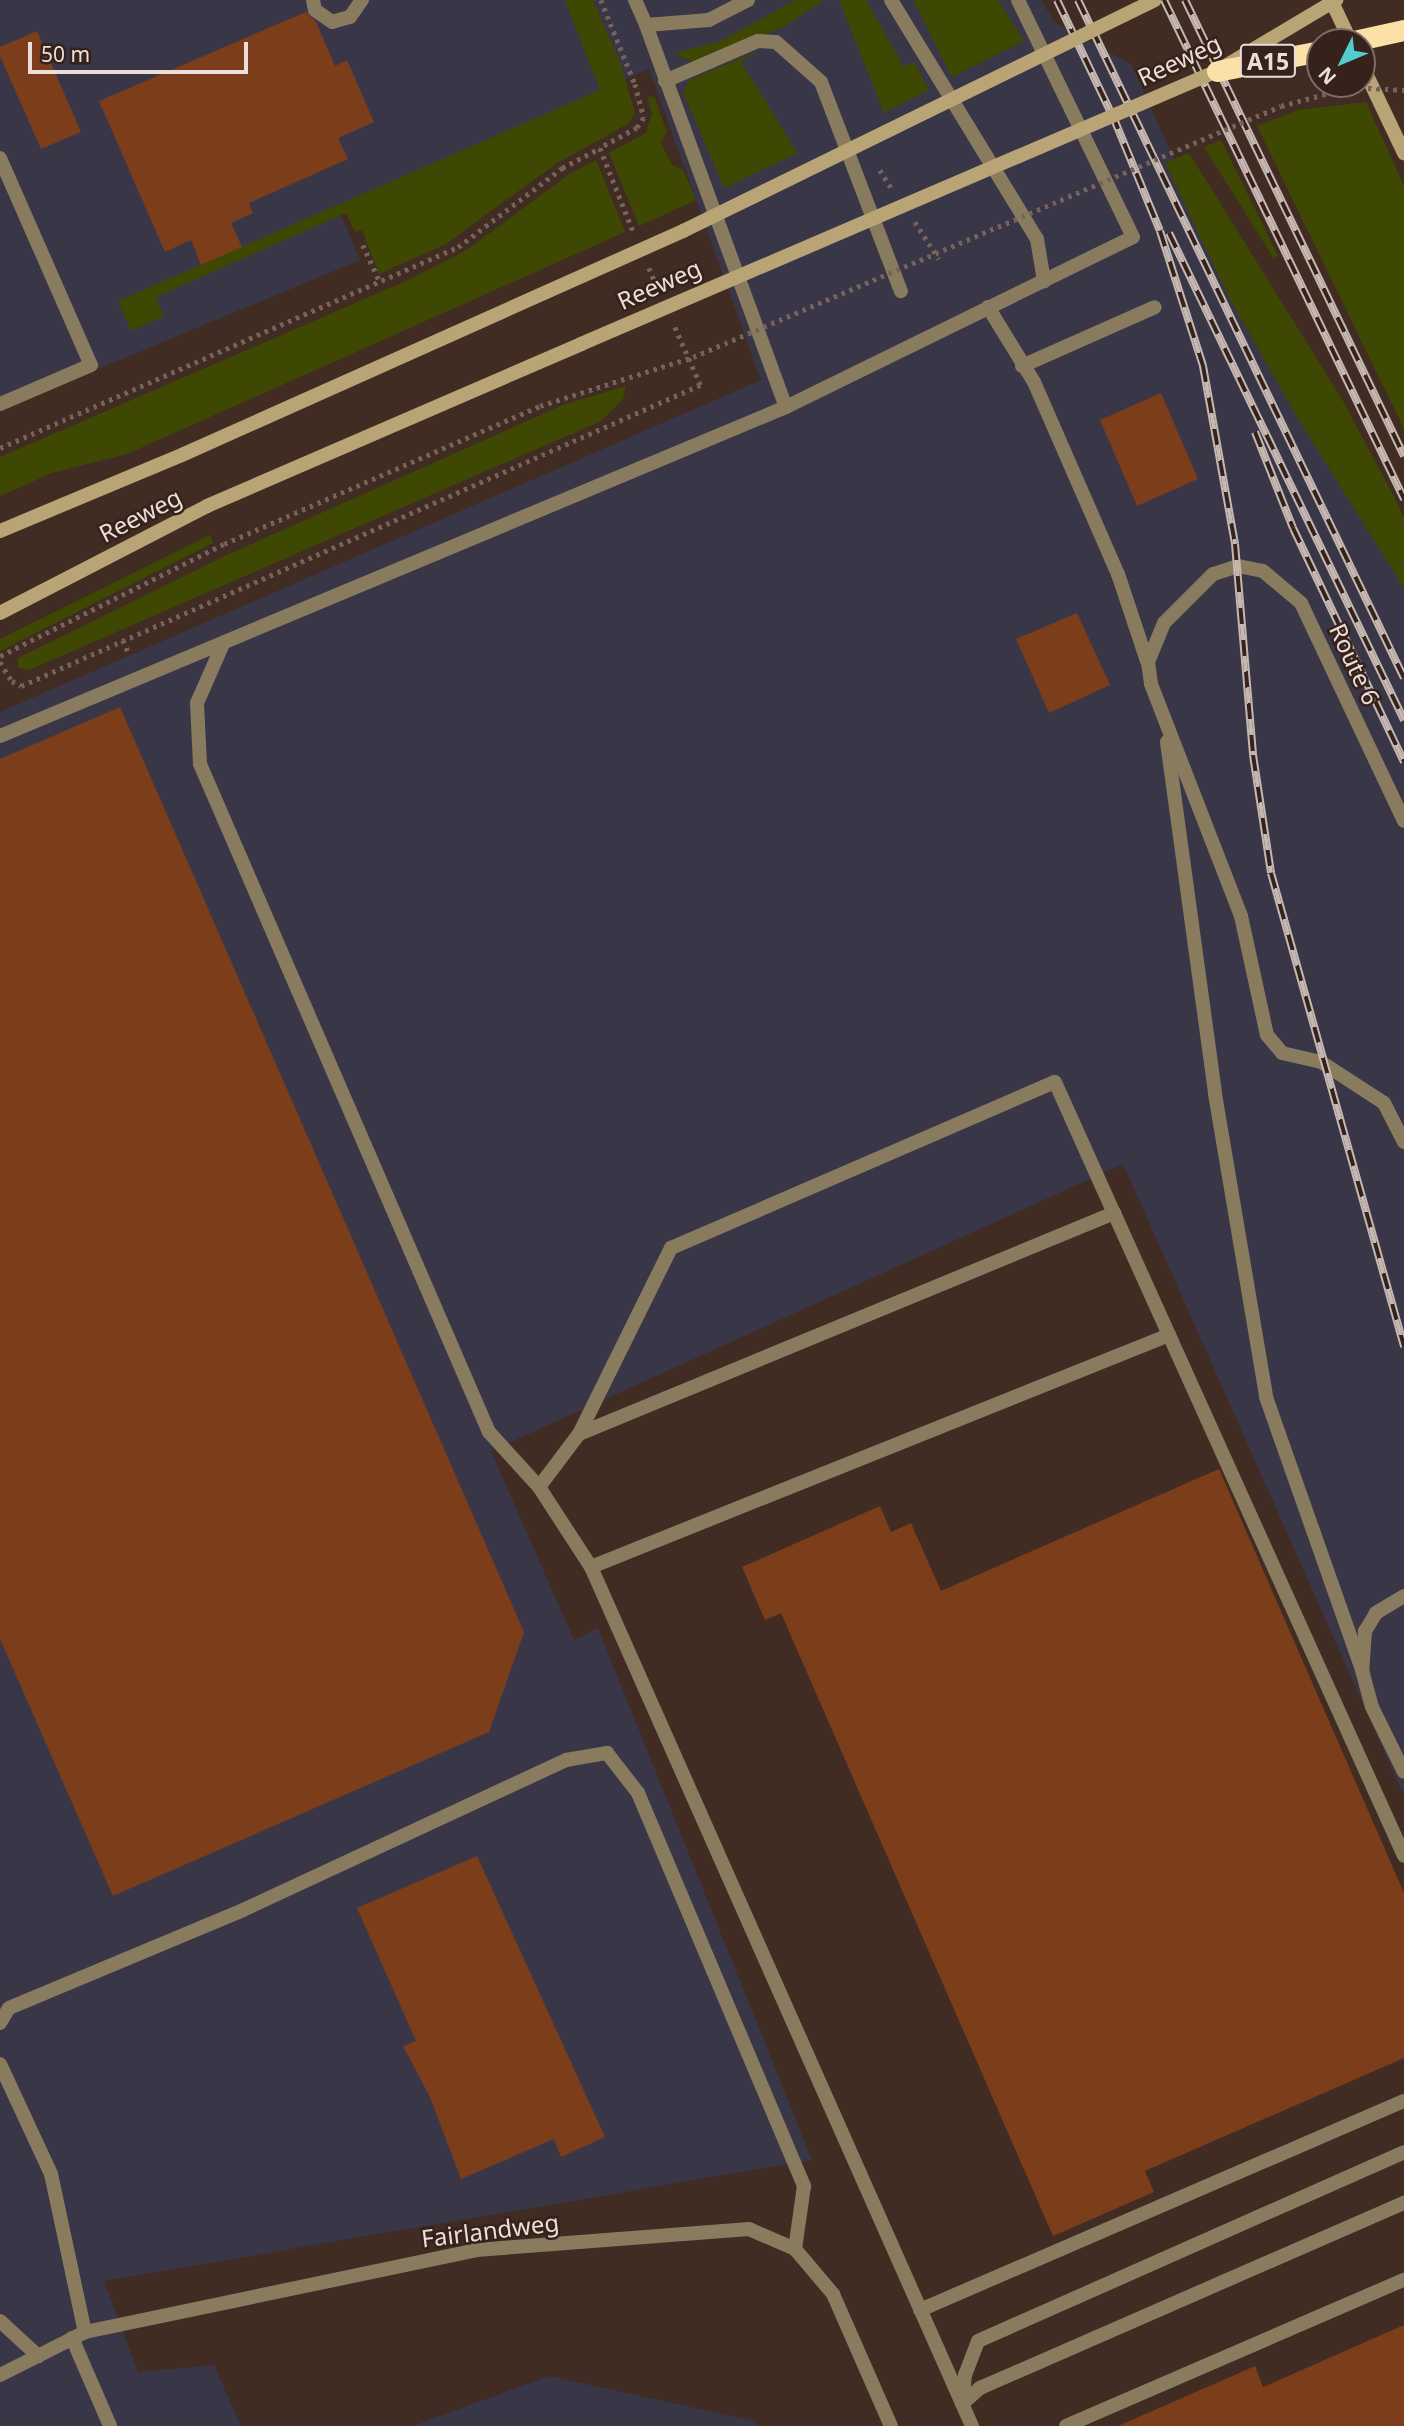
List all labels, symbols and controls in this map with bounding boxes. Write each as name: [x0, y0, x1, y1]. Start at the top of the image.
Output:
scale bar: [32, 28, 252, 72]
street label: Reeweg: [1133, 28, 1225, 92]
north arrow: [1306, 28, 1376, 98]
text: 50 m: [41, 40, 90, 68]
road number: A15: [1238, 41, 1298, 80]
text: N: [1312, 61, 1342, 90]
street label: Reeweg: [613, 253, 705, 315]
street label: Reeweg: [94, 482, 186, 548]
street label: Route 6: [1324, 619, 1386, 709]
street label: Fairlandweg: [420, 2207, 560, 2253]

